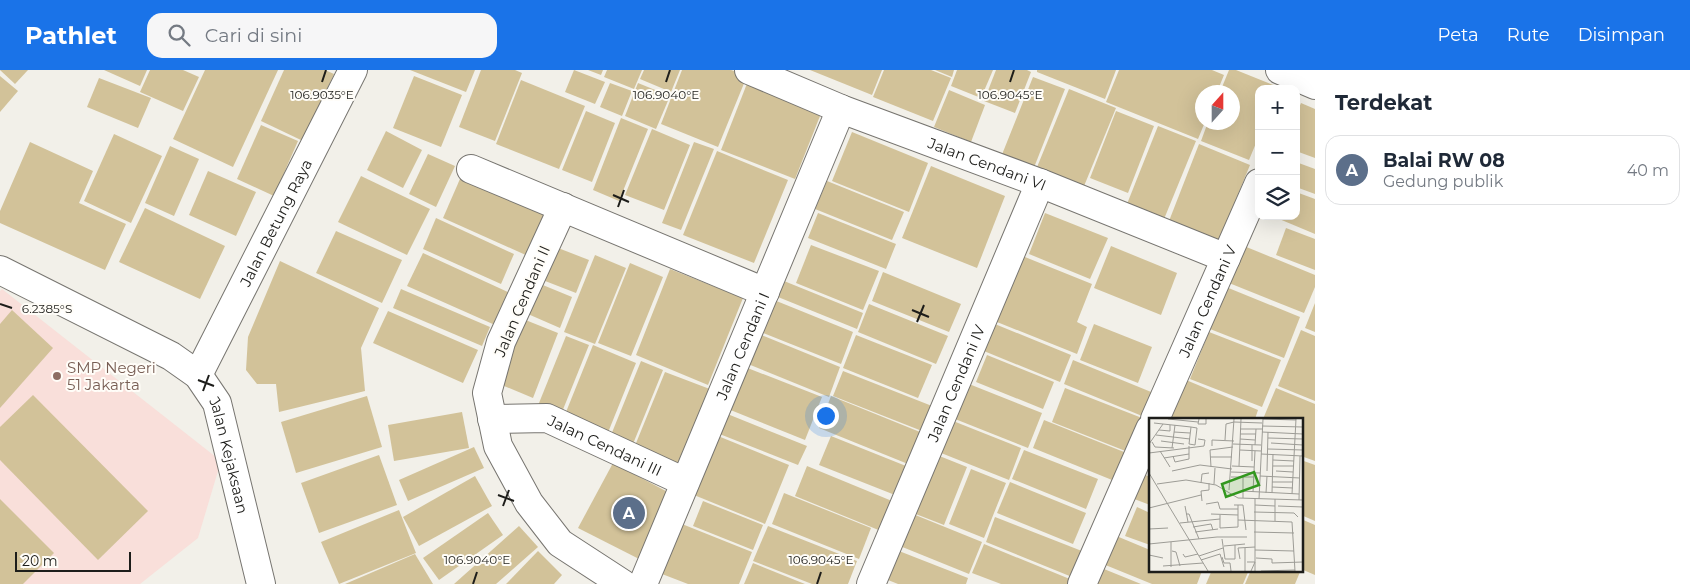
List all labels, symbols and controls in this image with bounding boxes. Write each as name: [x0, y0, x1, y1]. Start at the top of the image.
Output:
search box: [147, 13, 497, 58]
text: Pathlet: [25, 21, 117, 50]
icon: search: [165, 21, 193, 49]
text: Cari di sini: [205, 24, 302, 47]
text: Peta: [1438, 24, 1479, 46]
text: Rute: [1507, 24, 1550, 46]
text: Disimpan: [1578, 24, 1665, 46]
north arrow: [1195, 85, 1240, 130]
map controls: [1255, 85, 1300, 220]
button: +: [1255, 85, 1300, 130]
text: 106.9035°E: [290, 87, 354, 102]
text: 106.9040°E: [633, 87, 699, 102]
text: 106.9045°E: [977, 87, 1043, 102]
text: Terdekat: [1335, 90, 1432, 115]
button: −: [1255, 130, 1300, 175]
street label: Jalan Cendani VI: [925, 132, 1049, 194]
text: Balai RW 08: [1383, 149, 1505, 172]
street label: Jalan Betung Raya: [235, 156, 316, 290]
text: A: [1346, 161, 1358, 180]
text: 40 m: [1627, 161, 1669, 180]
text: Gedung publik: [1383, 172, 1503, 191]
button: layers: [1255, 175, 1300, 220]
street label: Jalan Cendani V: [1174, 242, 1240, 361]
street label: Jalan Cendani II: [490, 243, 554, 360]
street label: Jalan Cendani I: [711, 289, 773, 403]
text: 6.2385°S: [22, 301, 72, 316]
street label: Jalan Cendani IV: [922, 321, 989, 445]
place label: SMP Negeri 51 Jakarta: [67, 358, 156, 394]
marker: SMP Negeri 51 Jakarta: [51, 370, 63, 382]
street label: Jalan Kejaksaan: [205, 392, 253, 516]
your location: [813, 403, 839, 429]
street label: Jalan Cendani III: [544, 410, 665, 480]
inset map: [1149, 418, 1302, 572]
pin: A: [613, 494, 645, 532]
scale bar: [15, 549, 131, 572]
text: 20 m: [22, 552, 58, 570]
text: 106.9040°E: [444, 552, 510, 567]
text: 106.9045°E: [788, 552, 854, 567]

